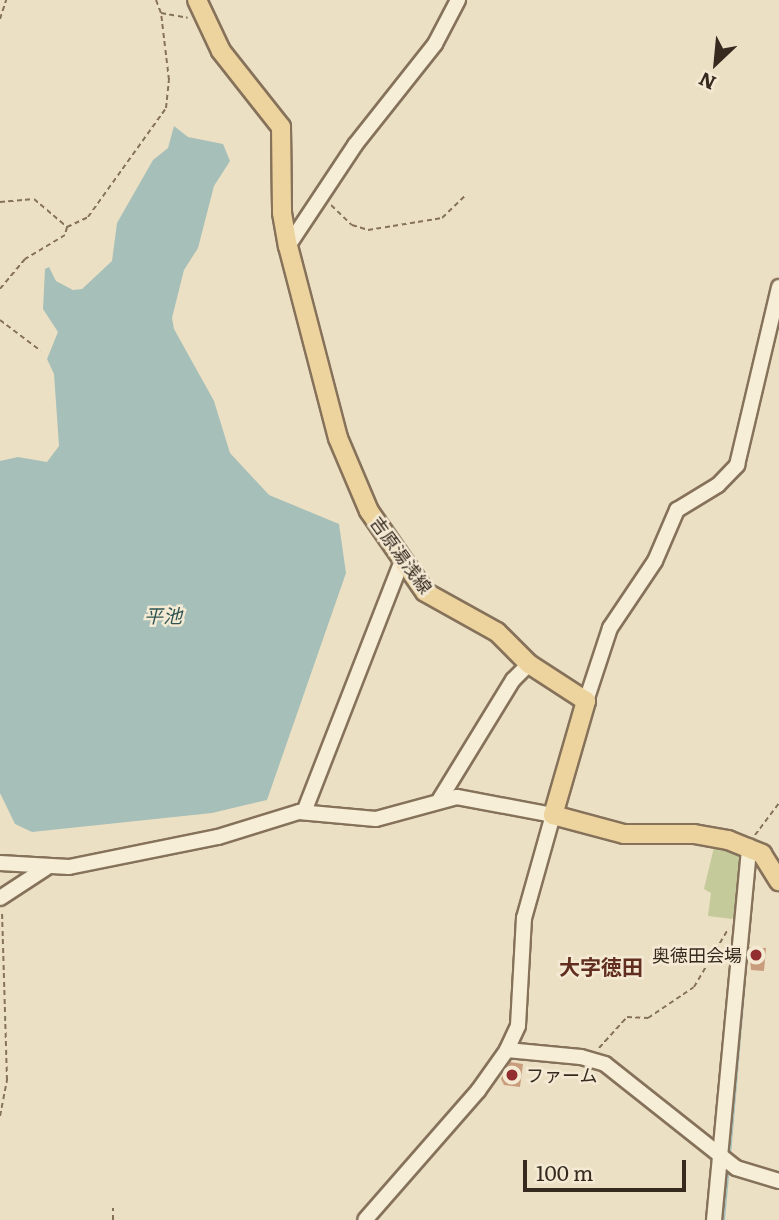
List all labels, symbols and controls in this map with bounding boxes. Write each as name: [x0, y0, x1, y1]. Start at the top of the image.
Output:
north arrow: [681, 28, 751, 98]
text: N: [693, 66, 720, 98]
street label: 吉原湯浅線: [366, 512, 436, 598]
water label: 平池: [144, 605, 182, 627]
place label: 奥徳田会場: [652, 944, 742, 966]
marker: 奥徳田会場: [748, 947, 764, 963]
district label: 大字徳田: [559, 953, 643, 979]
place label: ファーム: [526, 1064, 598, 1086]
marker: ファーム: [504, 1067, 520, 1083]
scale bar: [527, 1146, 690, 1190]
text: 100 m: [536, 1156, 593, 1187]

